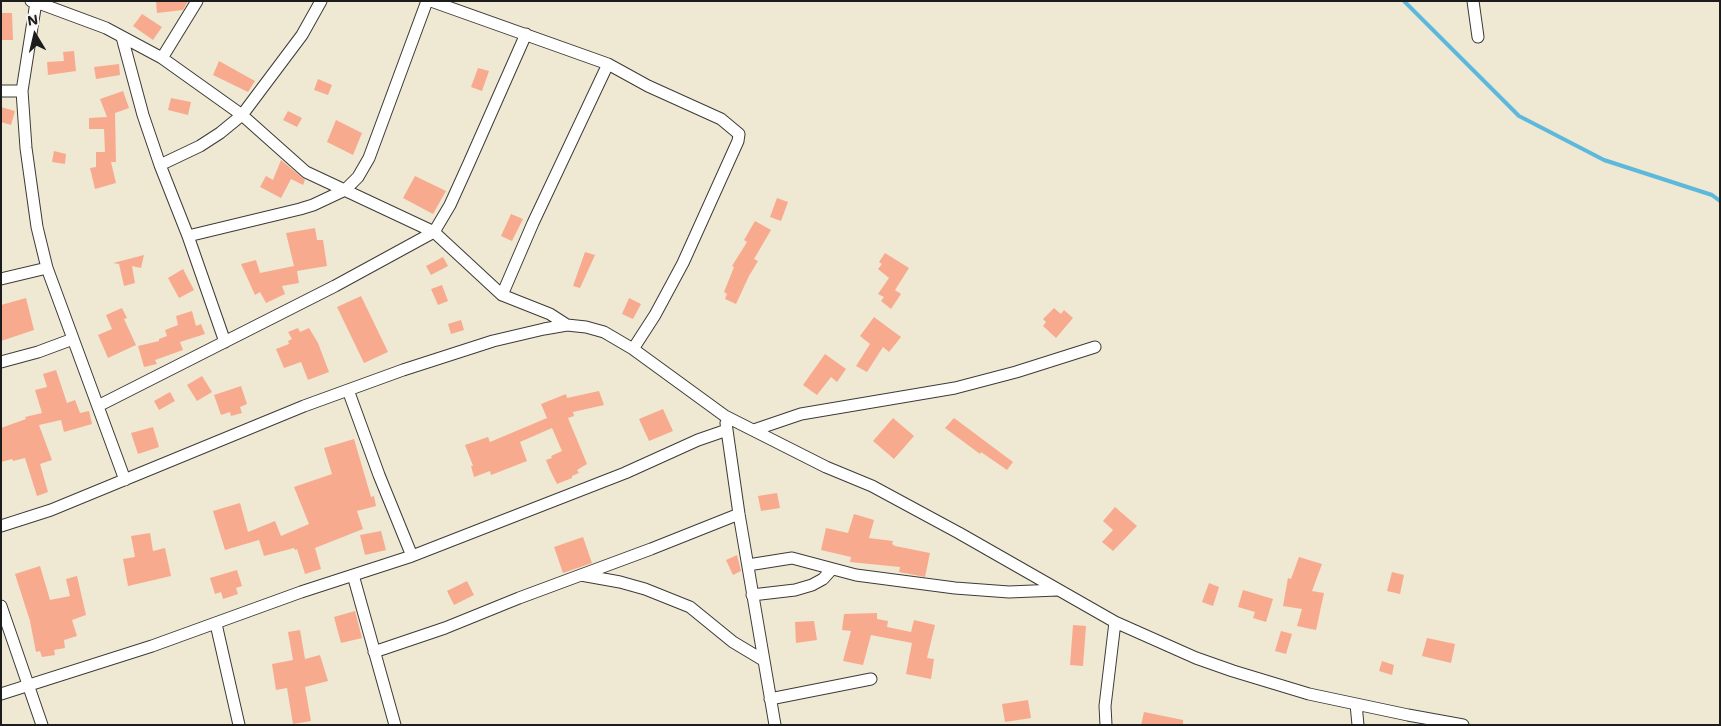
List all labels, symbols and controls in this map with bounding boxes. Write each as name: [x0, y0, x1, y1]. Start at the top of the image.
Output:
text: N: [26, 9, 39, 30]
north arrow: [10, 10, 60, 60]

